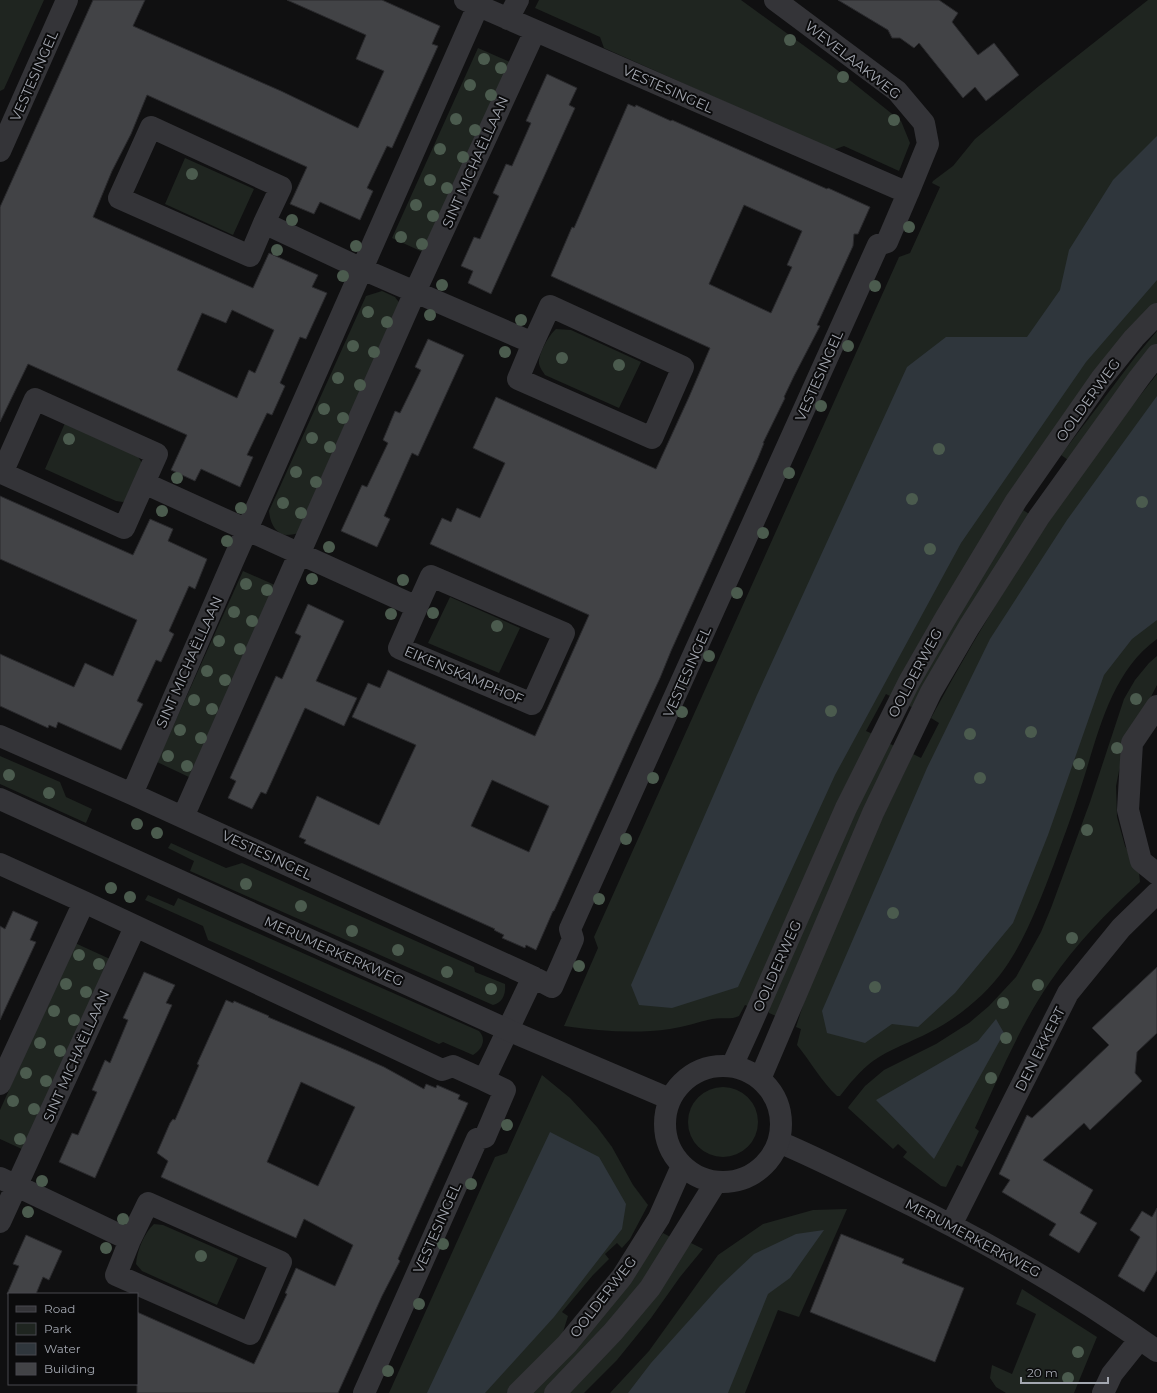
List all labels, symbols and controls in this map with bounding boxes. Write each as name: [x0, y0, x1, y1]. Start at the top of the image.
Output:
street label: WEVELAAKWEG: [801, 17, 905, 103]
street label: VESTESINGEL: [6, 27, 62, 124]
street label: VESTESINGEL: [620, 61, 717, 117]
street label: SINT MICHAËLLAAN: [438, 93, 512, 231]
street label: VESTESINGEL: [791, 327, 847, 424]
street label: OOLDERWEG: [1052, 355, 1124, 445]
street label: SINT MICHAËLLAAN: [152, 593, 226, 731]
street label: VESTESINGEL: [659, 623, 715, 720]
street label: OOLDERWEG: [884, 625, 946, 721]
street label: EIKENSKAMPHOF: [402, 642, 526, 708]
street label: VESTESINGEL: [219, 826, 316, 884]
street label: MERUMERKERKWEG: [261, 912, 407, 990]
street label: OOLDERWEG: [749, 917, 805, 1015]
street label: SINT MICHAËLLAAN: [39, 987, 113, 1125]
street label: DEN EKKERT: [1011, 1004, 1069, 1094]
street label: VESTESINGEL: [409, 1179, 465, 1276]
street label: MERUMERKERKWEG: [902, 1195, 1044, 1281]
street label: OOLDERWEG: [566, 1253, 640, 1341]
legend: [8, 1293, 138, 1385]
text: Road: [44, 1301, 75, 1316]
text: Park: [44, 1321, 72, 1336]
text: Water: [44, 1341, 81, 1356]
scale bar: [1021, 1359, 1108, 1385]
text: Building: [44, 1361, 95, 1376]
text: 20 m: [1027, 1365, 1058, 1380]

